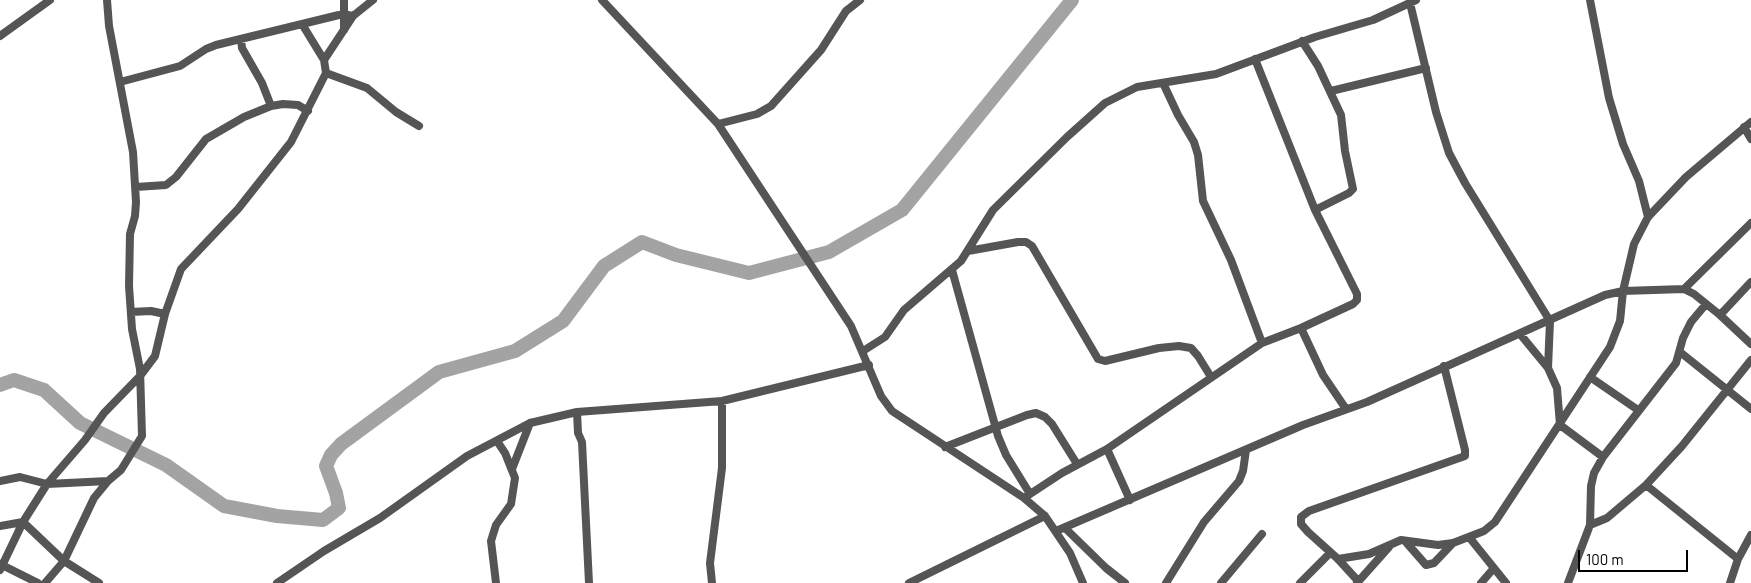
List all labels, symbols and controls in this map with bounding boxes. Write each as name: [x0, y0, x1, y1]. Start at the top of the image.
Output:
scale bar: [1581, 540, 1691, 572]
text: 100 m: [1586, 550, 1624, 568]

